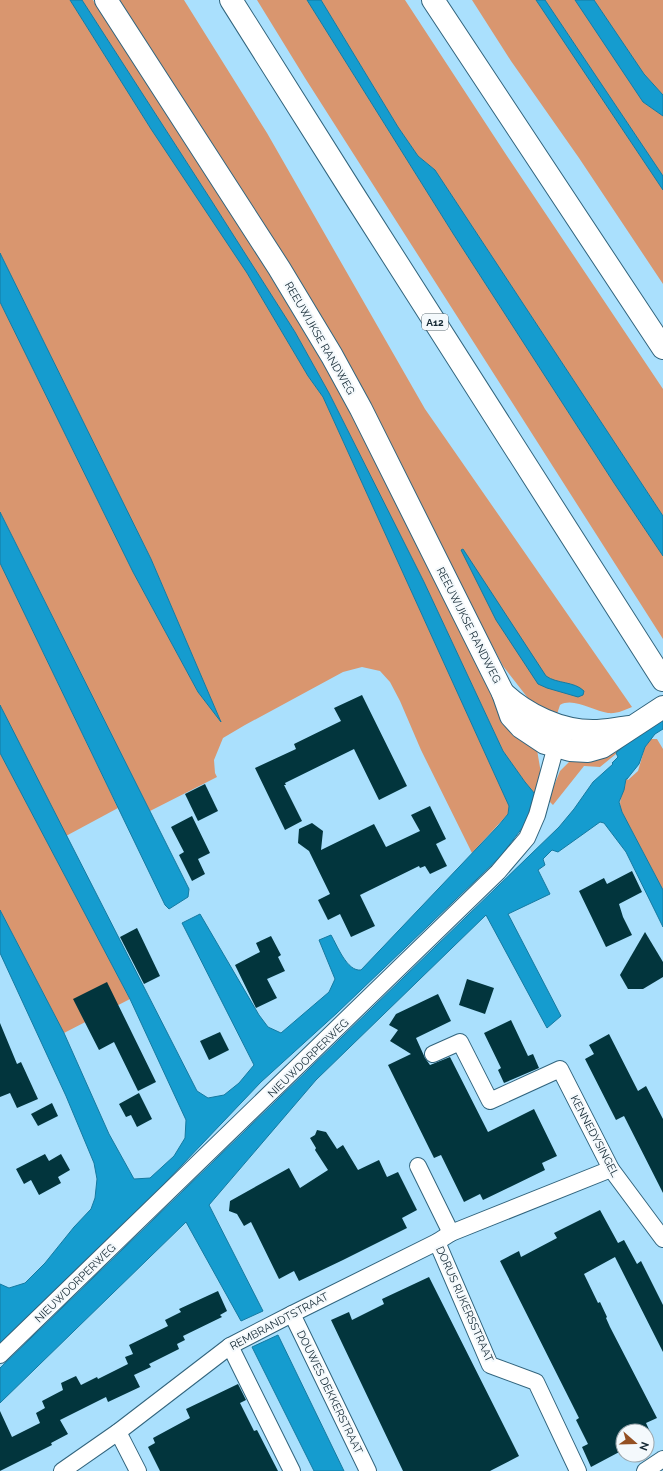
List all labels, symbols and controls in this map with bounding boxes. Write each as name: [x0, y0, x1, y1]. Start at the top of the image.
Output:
street label: REEUWIJKSE RANDWEG: [282, 279, 357, 397]
road number: A12: [422, 314, 448, 330]
street label: REEUWIJKSE RANDWEG: [434, 565, 504, 685]
street label: NIEUWDORPERWEG: [265, 1016, 352, 1100]
street label: KENNEDYSINGEL: [568, 1093, 622, 1180]
street label: NIEUWDORPERWEG: [32, 1241, 119, 1325]
street label: DORUS RIJKERSSTRAAT: [433, 1244, 496, 1364]
street label: REMBRANDTSTRAAT: [228, 1290, 331, 1353]
street label: DOUWES DEKKERSTRAAT: [294, 1328, 365, 1456]
north arrow: [615, 1423, 655, 1463]
text: N: [636, 1440, 651, 1452]

